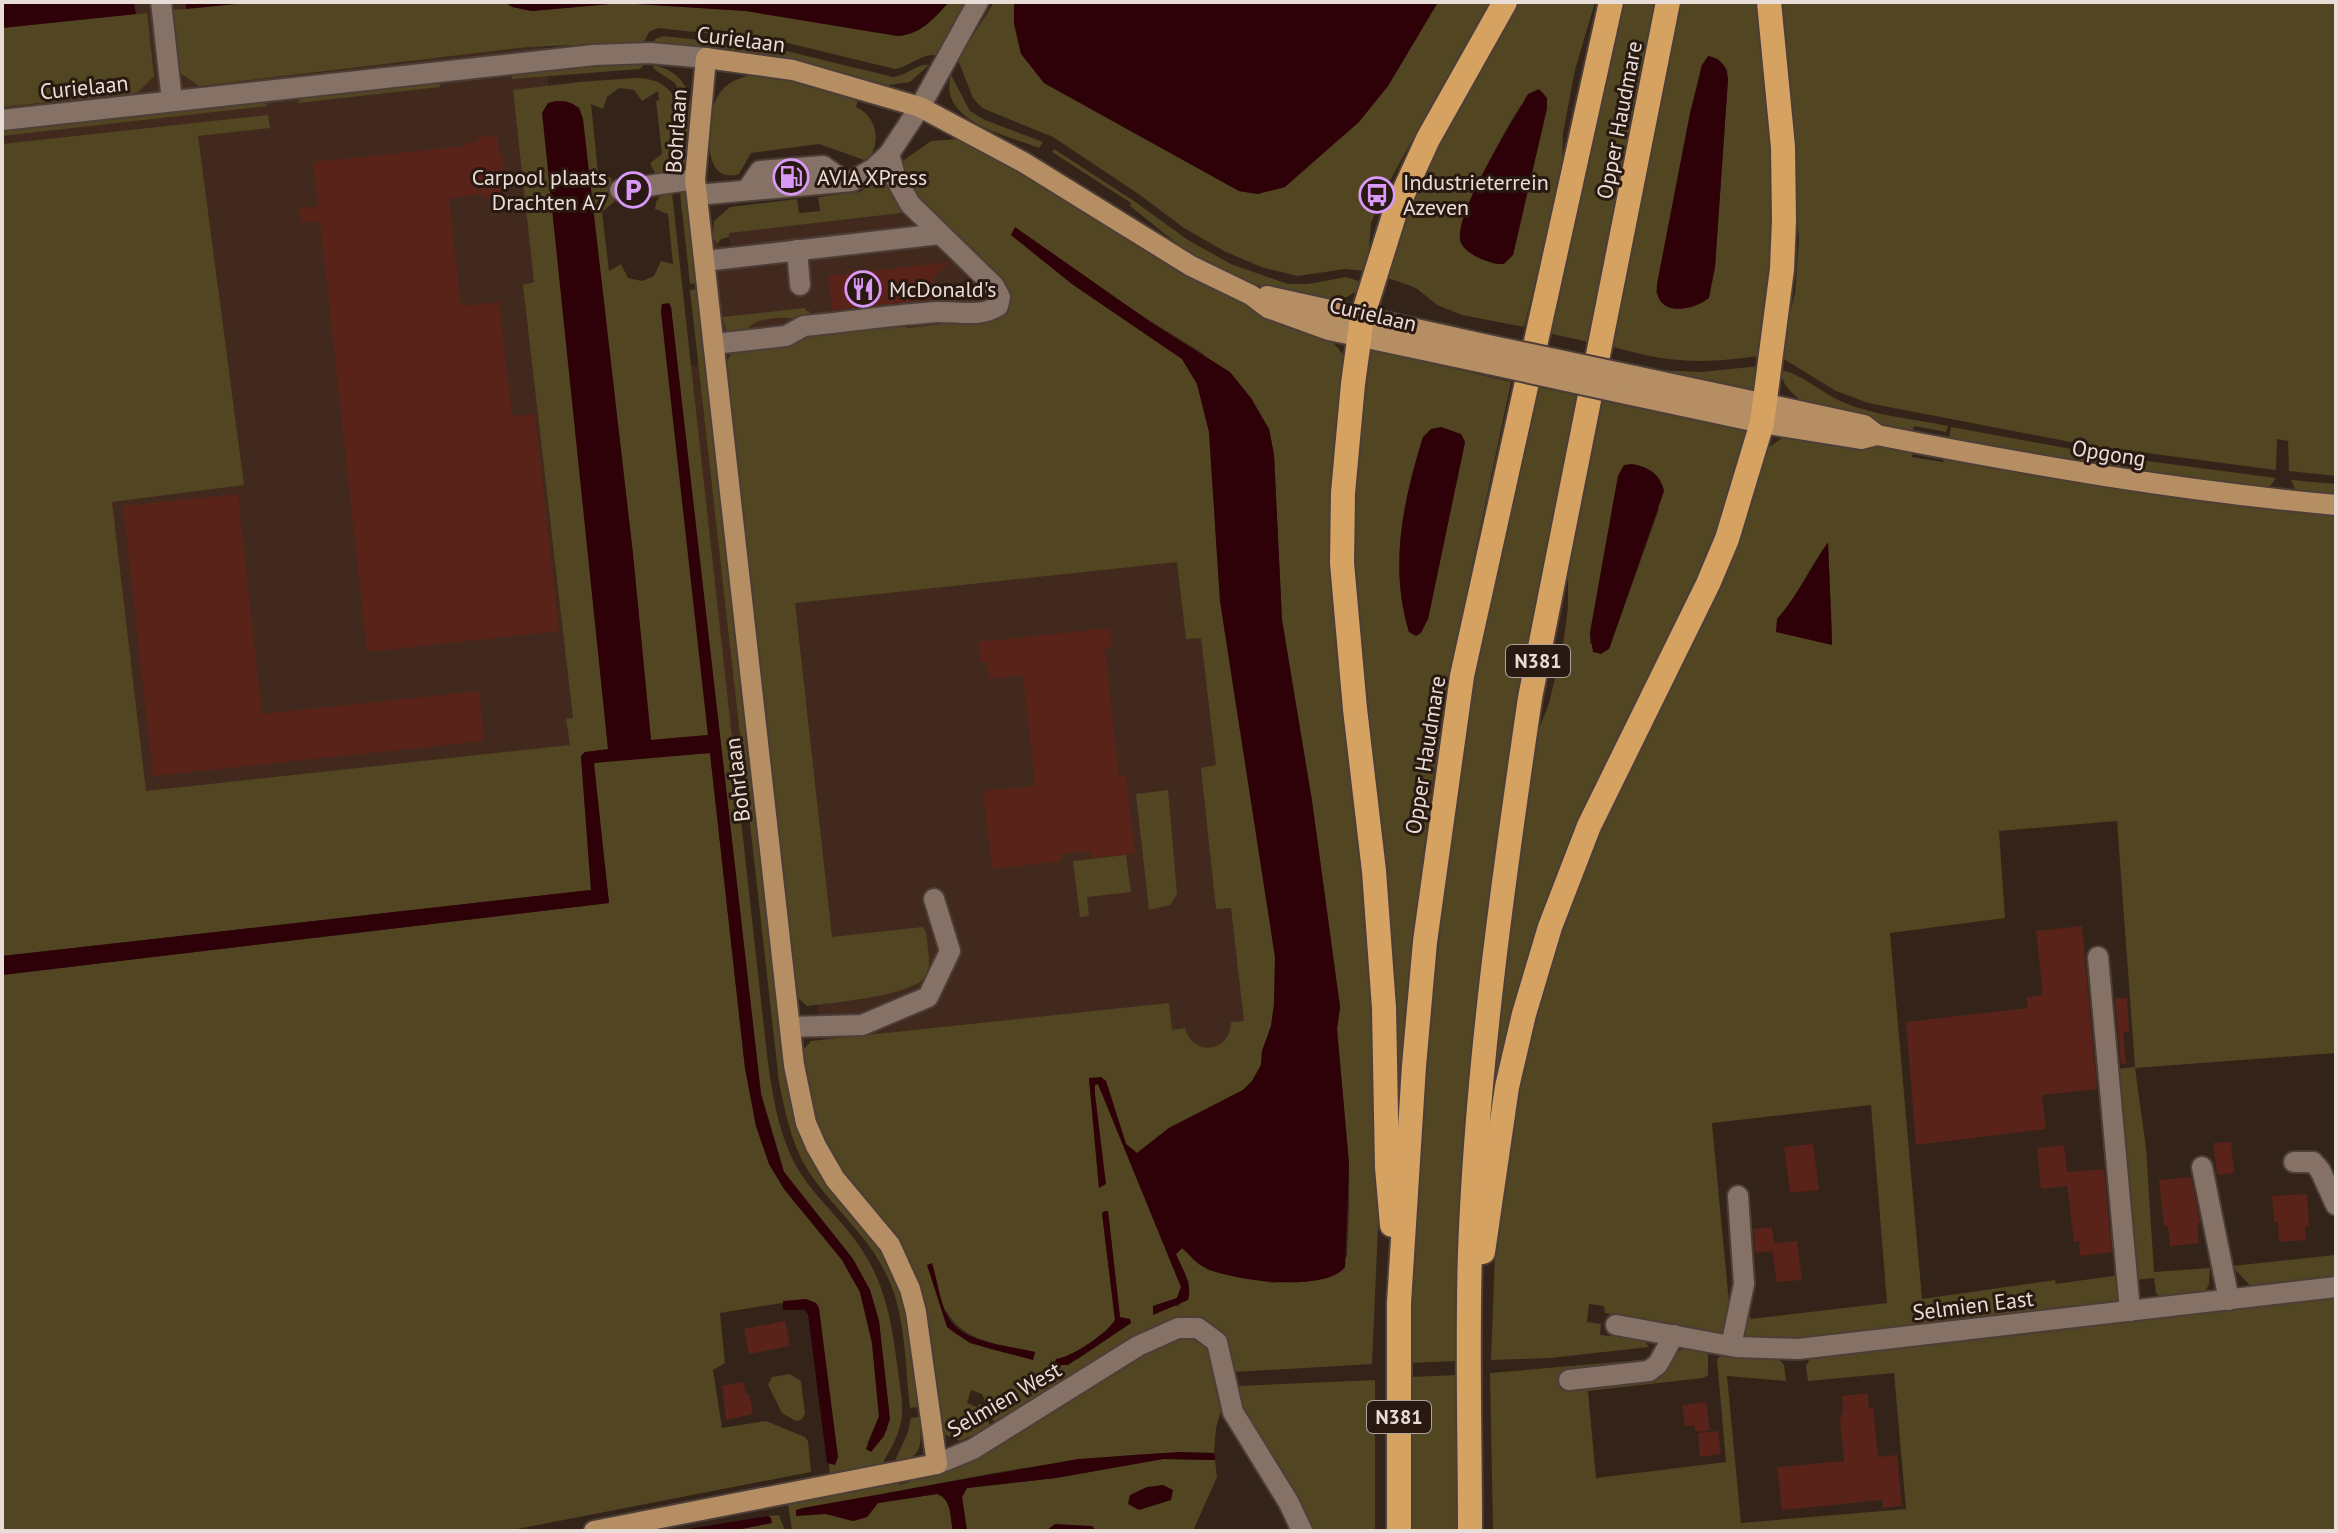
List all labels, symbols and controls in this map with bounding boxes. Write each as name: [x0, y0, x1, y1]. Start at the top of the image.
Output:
street label: Curielaan: [695, 20, 787, 58]
street label: Opper Haudmare: [1590, 39, 1648, 201]
street label: Curielaan: [38, 68, 130, 106]
street label: Bohrlaan: [659, 88, 693, 174]
fuel station icon: AVIA XPress: [772, 158, 810, 196]
place label: Carpool plaats Drachten A7: [472, 163, 607, 216]
place label: AVIA XPress: [817, 163, 927, 191]
place label: Industrieterrein Azeven: [1403, 168, 1549, 221]
parking icon: Carpool plaats Drachten A7: [614, 171, 652, 209]
bus stop icon: Industrieterrein Azeven: [1358, 176, 1396, 214]
restaurant icon: McDonald's: [844, 270, 882, 308]
place label: McDonald's: [889, 275, 996, 303]
street label: Curielaan: [1327, 290, 1419, 338]
street label: Opgong: [2070, 433, 2148, 473]
road number: N381: [1506, 645, 1570, 677]
street label: Opper Haudmare: [1399, 674, 1451, 836]
street label: Bohrlaan: [718, 736, 756, 824]
street label: Selmien East: [1911, 1284, 2036, 1326]
street label: Selmien West: [942, 1355, 1066, 1443]
road number: N381: [1367, 1401, 1431, 1433]

